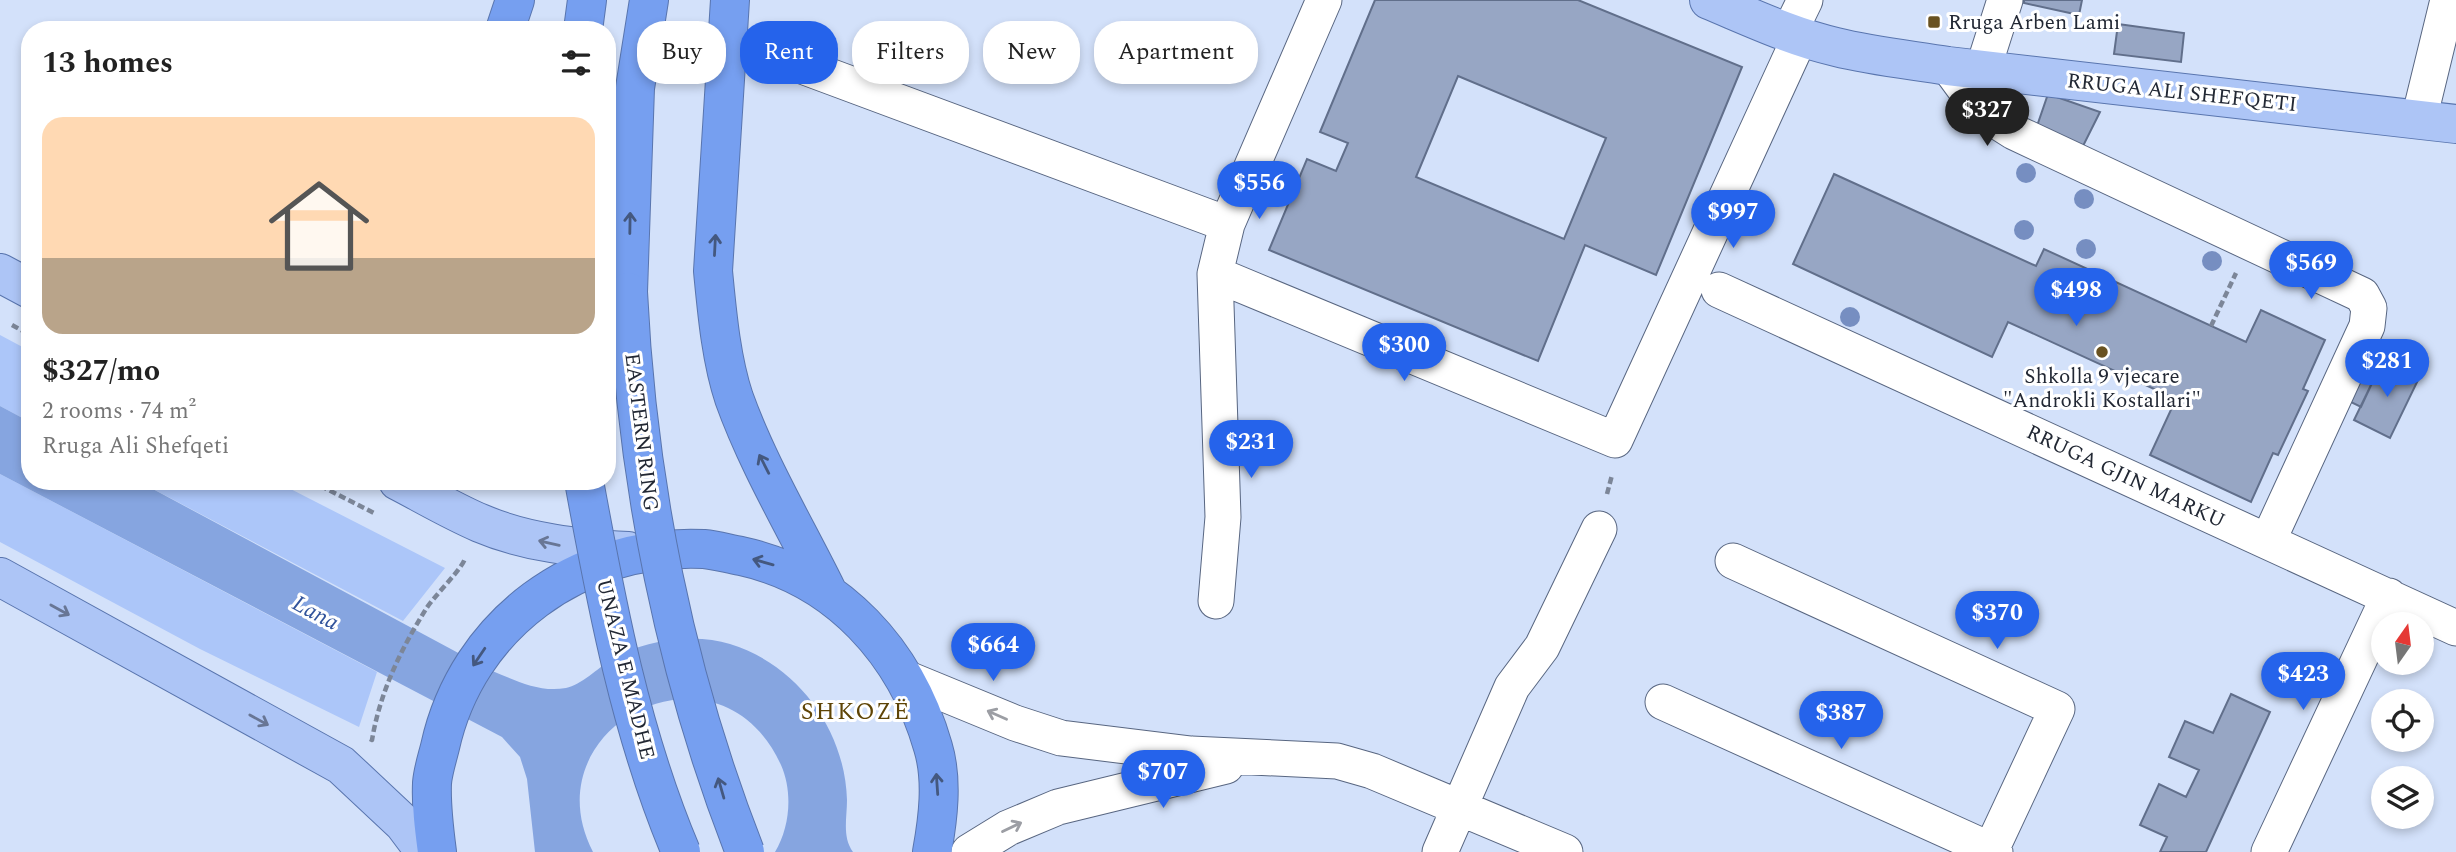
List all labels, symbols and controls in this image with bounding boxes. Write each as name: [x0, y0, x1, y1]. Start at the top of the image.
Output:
place label: Rruga Arben Lami: [1948, 7, 2120, 39]
marker: Rruga Arben Lami: [1926, 14, 1942, 30]
chip: Buy: [637, 21, 726, 84]
chip: Rent: [740, 21, 838, 84]
chip: Filters: [852, 21, 969, 84]
chip: New: [983, 21, 1080, 84]
chip: Apartment: [1094, 21, 1258, 84]
text: 13 homes: [42, 40, 173, 86]
icon: filters: [557, 44, 595, 82]
street label: RRUGA ALI SHEFQETI: [2065, 65, 2298, 121]
pin: $327: [1946, 88, 2028, 148]
text: $327: [1961, 93, 2013, 128]
pin: $556: [1218, 162, 1300, 221]
icon: home: [256, 163, 382, 289]
text: $556: [1233, 166, 1285, 201]
pin: $997: [1692, 190, 1774, 250]
text: $997: [1707, 195, 1759, 230]
one-way arrow: [623, 212, 636, 235]
one-way arrow: [708, 234, 721, 257]
pin: $569: [2270, 242, 2352, 301]
text: $569: [2285, 246, 2337, 281]
pin: $498: [2035, 268, 2117, 328]
text: $498: [2050, 273, 2102, 308]
pin: $300: [1363, 324, 1445, 383]
text: $300: [1378, 328, 1430, 363]
pin: $281: [2346, 340, 2428, 399]
marker: Shkolla 9 vjecare "Androkli Kostallari": [2094, 344, 2110, 360]
text: $281: [2361, 344, 2413, 379]
text: $327/mo: [42, 348, 160, 394]
street label: EASTERN RING: [615, 351, 667, 513]
place label: Shkolla 9 vjecare "Androkli Kostallari": [2003, 361, 2201, 417]
text: 2 rooms · 74 m²: [42, 394, 196, 429]
street label: RRUGA GJIN MARKU: [2021, 417, 2230, 537]
pin: $231: [1210, 420, 1292, 480]
text: $231: [1225, 425, 1277, 460]
text: Rruga Ali Shefqeti: [42, 429, 229, 464]
one-way arrow: [756, 455, 770, 475]
one-way arrow: [538, 535, 560, 548]
one-way arrow: [752, 555, 775, 568]
street label: UNAZA E MADHE: [587, 575, 663, 763]
water label: Lana: [286, 586, 345, 640]
pin: $370: [1956, 592, 2038, 651]
text: $370: [1971, 596, 2023, 631]
one-way arrow: [49, 603, 69, 617]
north arrow: [2371, 612, 2434, 676]
map controls: [2371, 612, 2434, 829]
pin: $664: [952, 624, 1034, 683]
text: $664: [967, 628, 1019, 663]
one-way arrow: [472, 647, 486, 666]
pin: $423: [2262, 652, 2344, 712]
text: $423: [2277, 657, 2329, 692]
button: locate: [2371, 689, 2434, 752]
pin: $387: [1800, 692, 1882, 751]
district label: SHKOZË: [801, 694, 911, 730]
text: $387: [1815, 696, 1867, 731]
one-way arrow: [986, 708, 1008, 721]
one-way arrow: [248, 714, 269, 727]
pin: $707: [1122, 750, 1204, 810]
text: $707: [1137, 755, 1189, 790]
button: layers: [2371, 766, 2434, 829]
one-way arrow: [930, 774, 943, 796]
one-way arrow: [714, 777, 727, 799]
one-way arrow: [1001, 819, 1022, 833]

